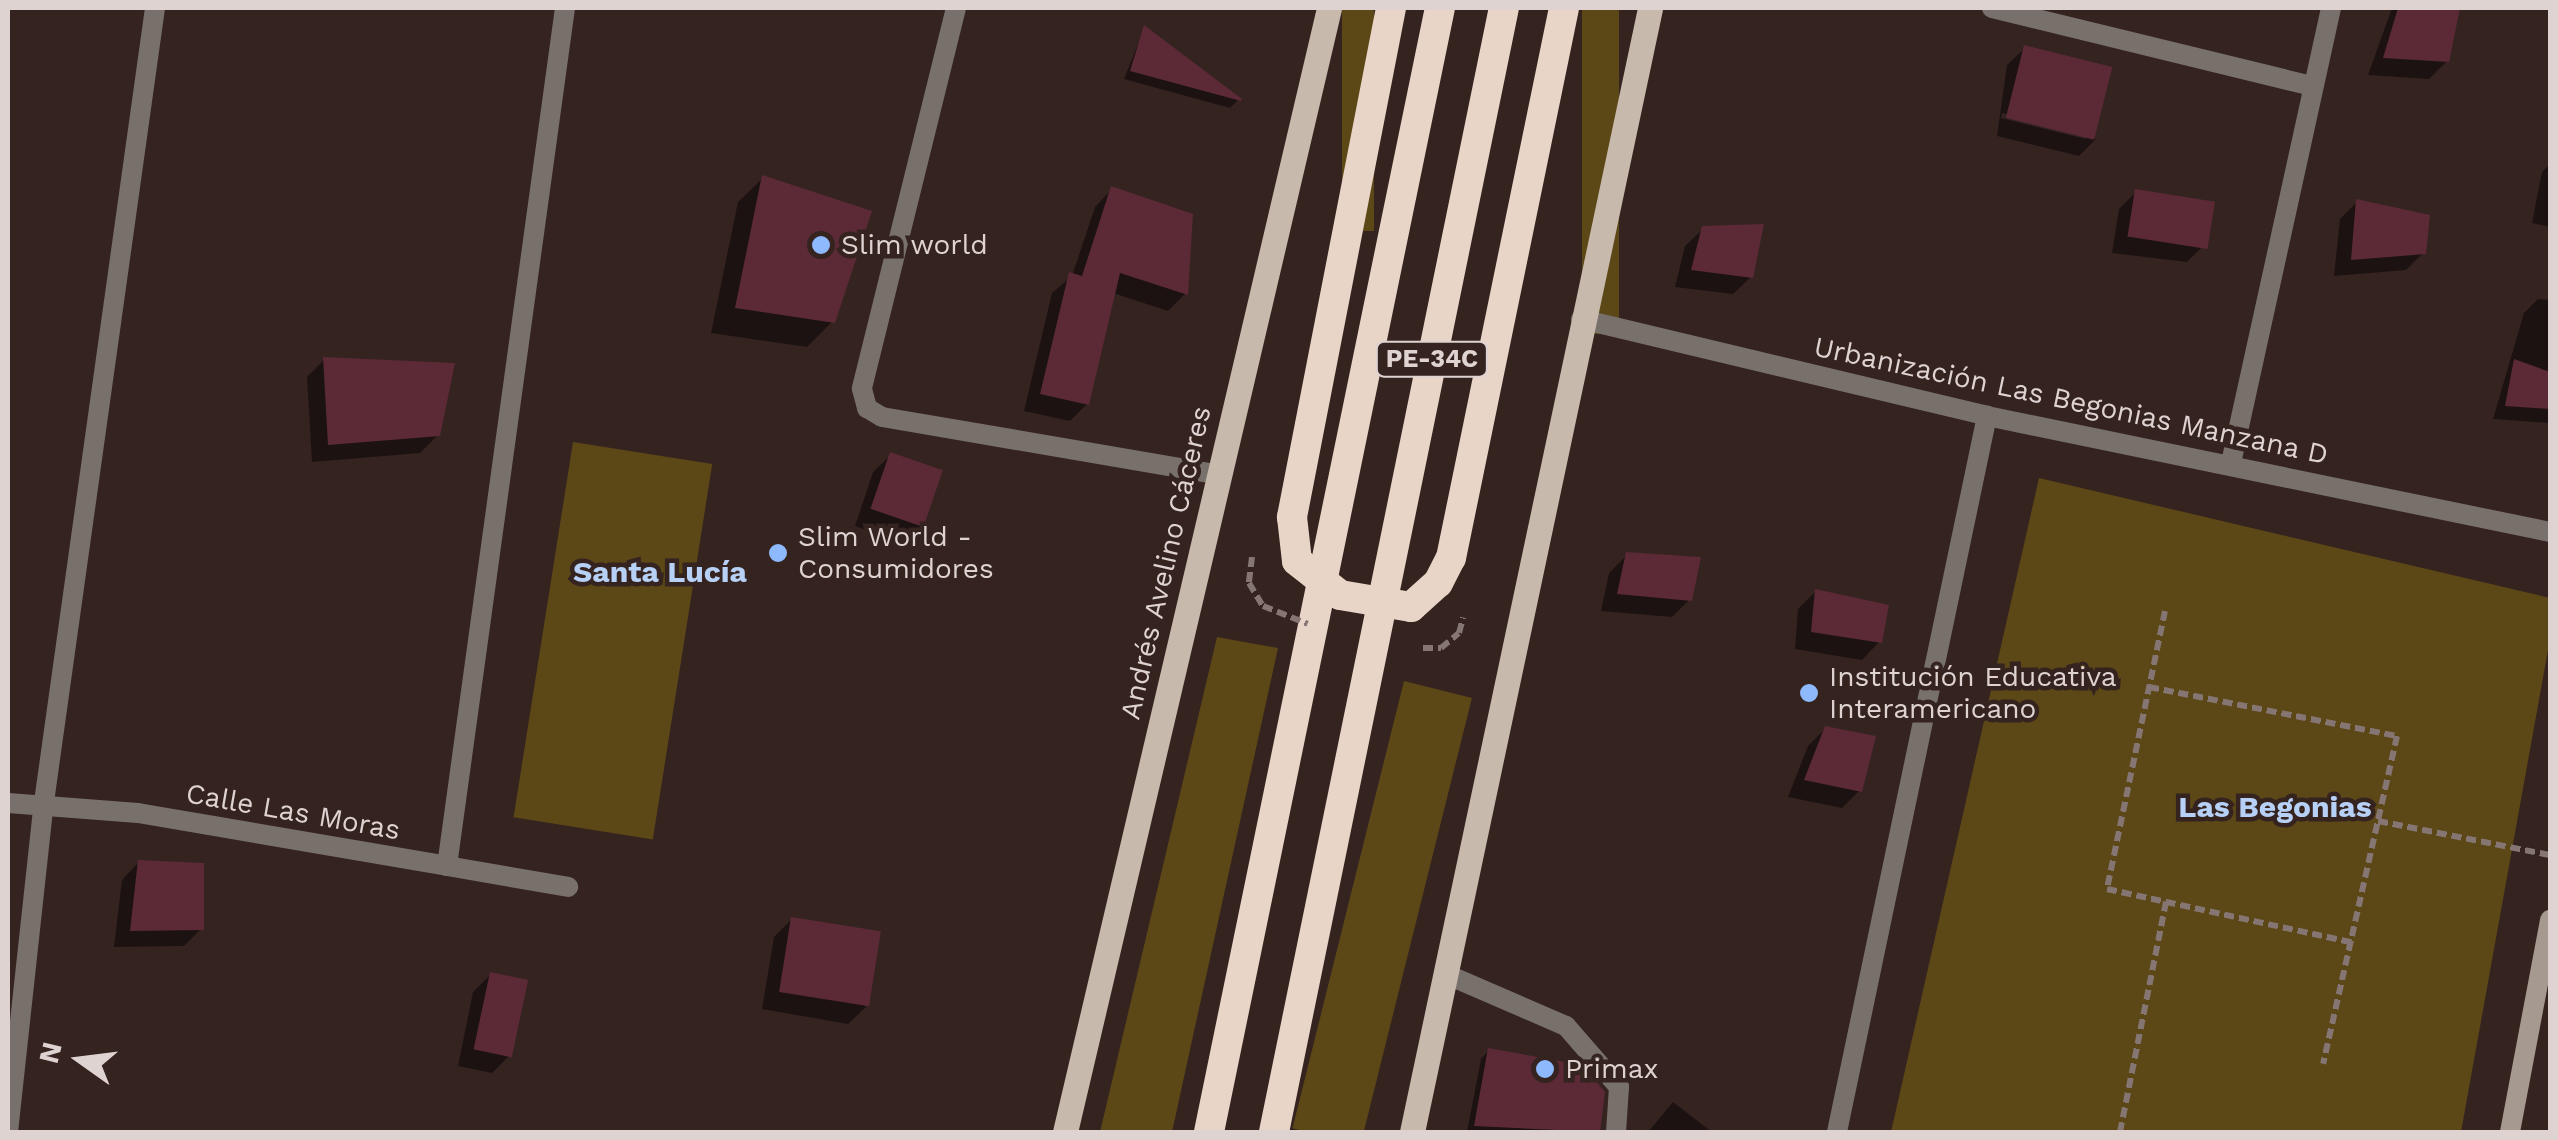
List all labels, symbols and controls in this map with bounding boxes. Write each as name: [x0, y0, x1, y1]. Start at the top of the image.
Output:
place label: Slim world: [841, 228, 989, 262]
marker: Slim world: [810, 234, 832, 256]
street label: Urbanización Las Begonias Manzana D: [1810, 330, 2332, 472]
road number: PE-34C: [1374, 339, 1490, 379]
street label: Andrés Avelino Cáceres: [1113, 403, 1219, 723]
place label: Slim World - Consumidores: [798, 520, 994, 586]
marker: Slim World - Consumidores: [767, 542, 789, 564]
district label: Santa Lucía: [573, 554, 747, 590]
place label: Institución Educativa Interamericano: [1829, 660, 2117, 726]
marker: Institución Educativa Interamericano: [1798, 682, 1820, 704]
street label: Calle Las Moras: [183, 777, 403, 847]
district label: Las Begonias: [2178, 789, 2372, 825]
north arrow: [30, 1010, 130, 1110]
text: N: [32, 1039, 69, 1067]
place label: Primax: [1565, 1052, 1658, 1086]
marker: Primax: [1534, 1058, 1556, 1080]

